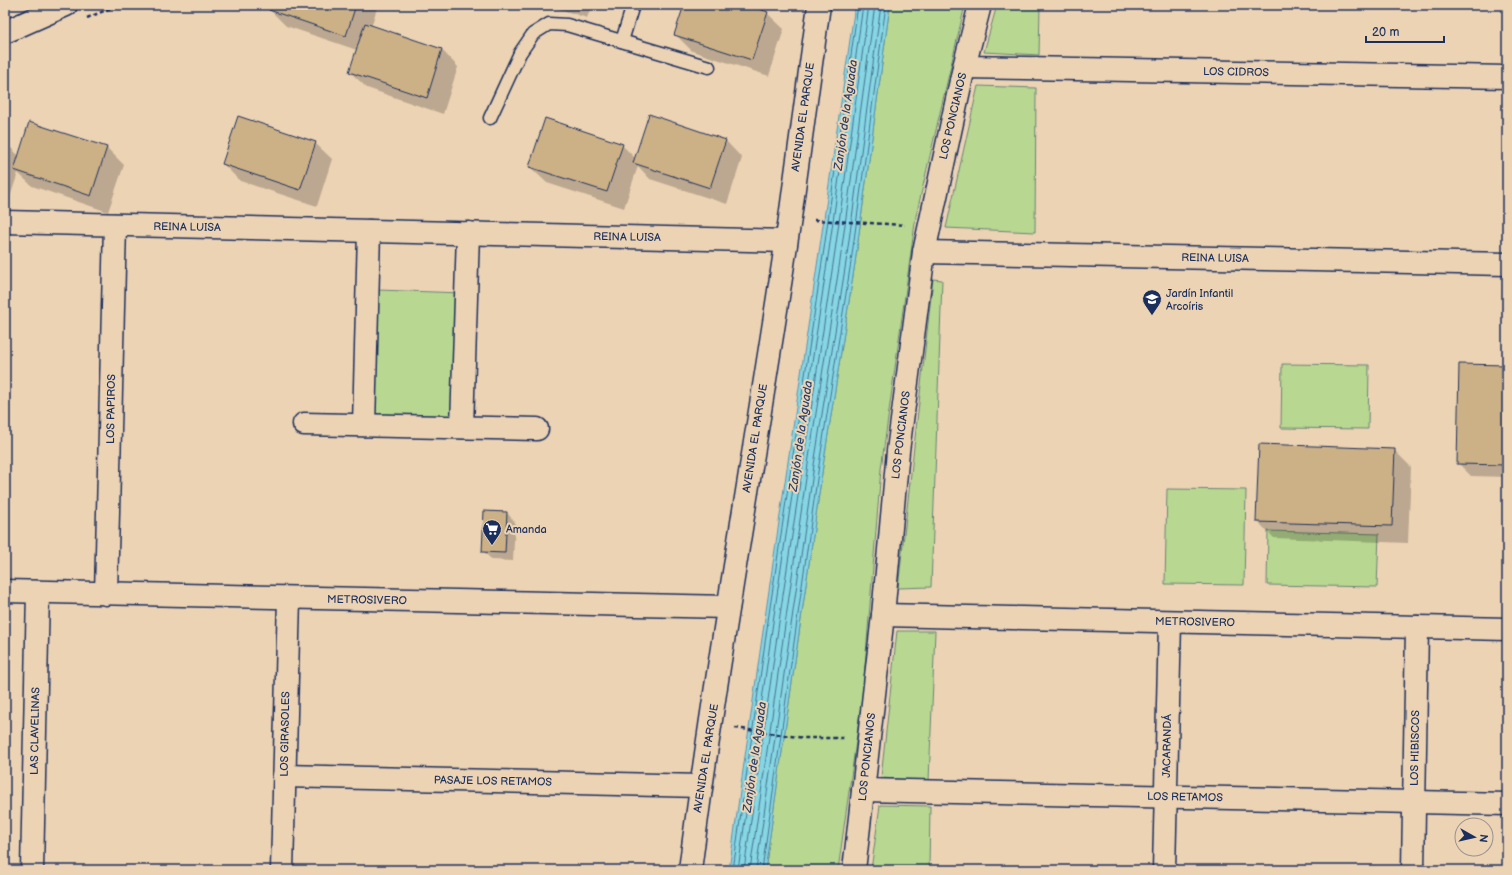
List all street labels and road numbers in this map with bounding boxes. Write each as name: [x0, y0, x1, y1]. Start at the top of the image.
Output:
street label: AVENIDA EL PARQUE: [789, 62, 817, 172]
street label: LOS CIDROS: [1203, 65, 1269, 79]
street label: LOS PONCIANOS: [937, 71, 969, 161]
street label: REINA LUISA: [153, 220, 221, 234]
street label: REINA LUISA: [593, 230, 661, 244]
street label: REINA LUISA: [1181, 251, 1249, 265]
street label: LOS PAPIROS: [104, 374, 118, 444]
street label: AVENIDA EL PARQUE: [740, 383, 770, 493]
street label: LOS PONCIANOS: [889, 390, 913, 480]
street label: METROSIVERO: [327, 593, 407, 607]
street label: METROSIVERO: [1155, 615, 1235, 629]
street label: LAS CLAVELINAS: [28, 687, 42, 775]
street label: LOS GIRASOLES: [278, 691, 292, 777]
street label: AVENIDA EL PARQUE: [691, 703, 721, 813]
street label: LOS HIBISCOS: [1408, 710, 1422, 786]
street label: LOS PONCIANOS: [856, 712, 878, 802]
street label: JACARANDÁ: [1159, 714, 1174, 778]
street label: PASAJE LOS RETAMOS: [434, 773, 553, 789]
street label: LOS RETAMOS: [1147, 790, 1223, 804]

